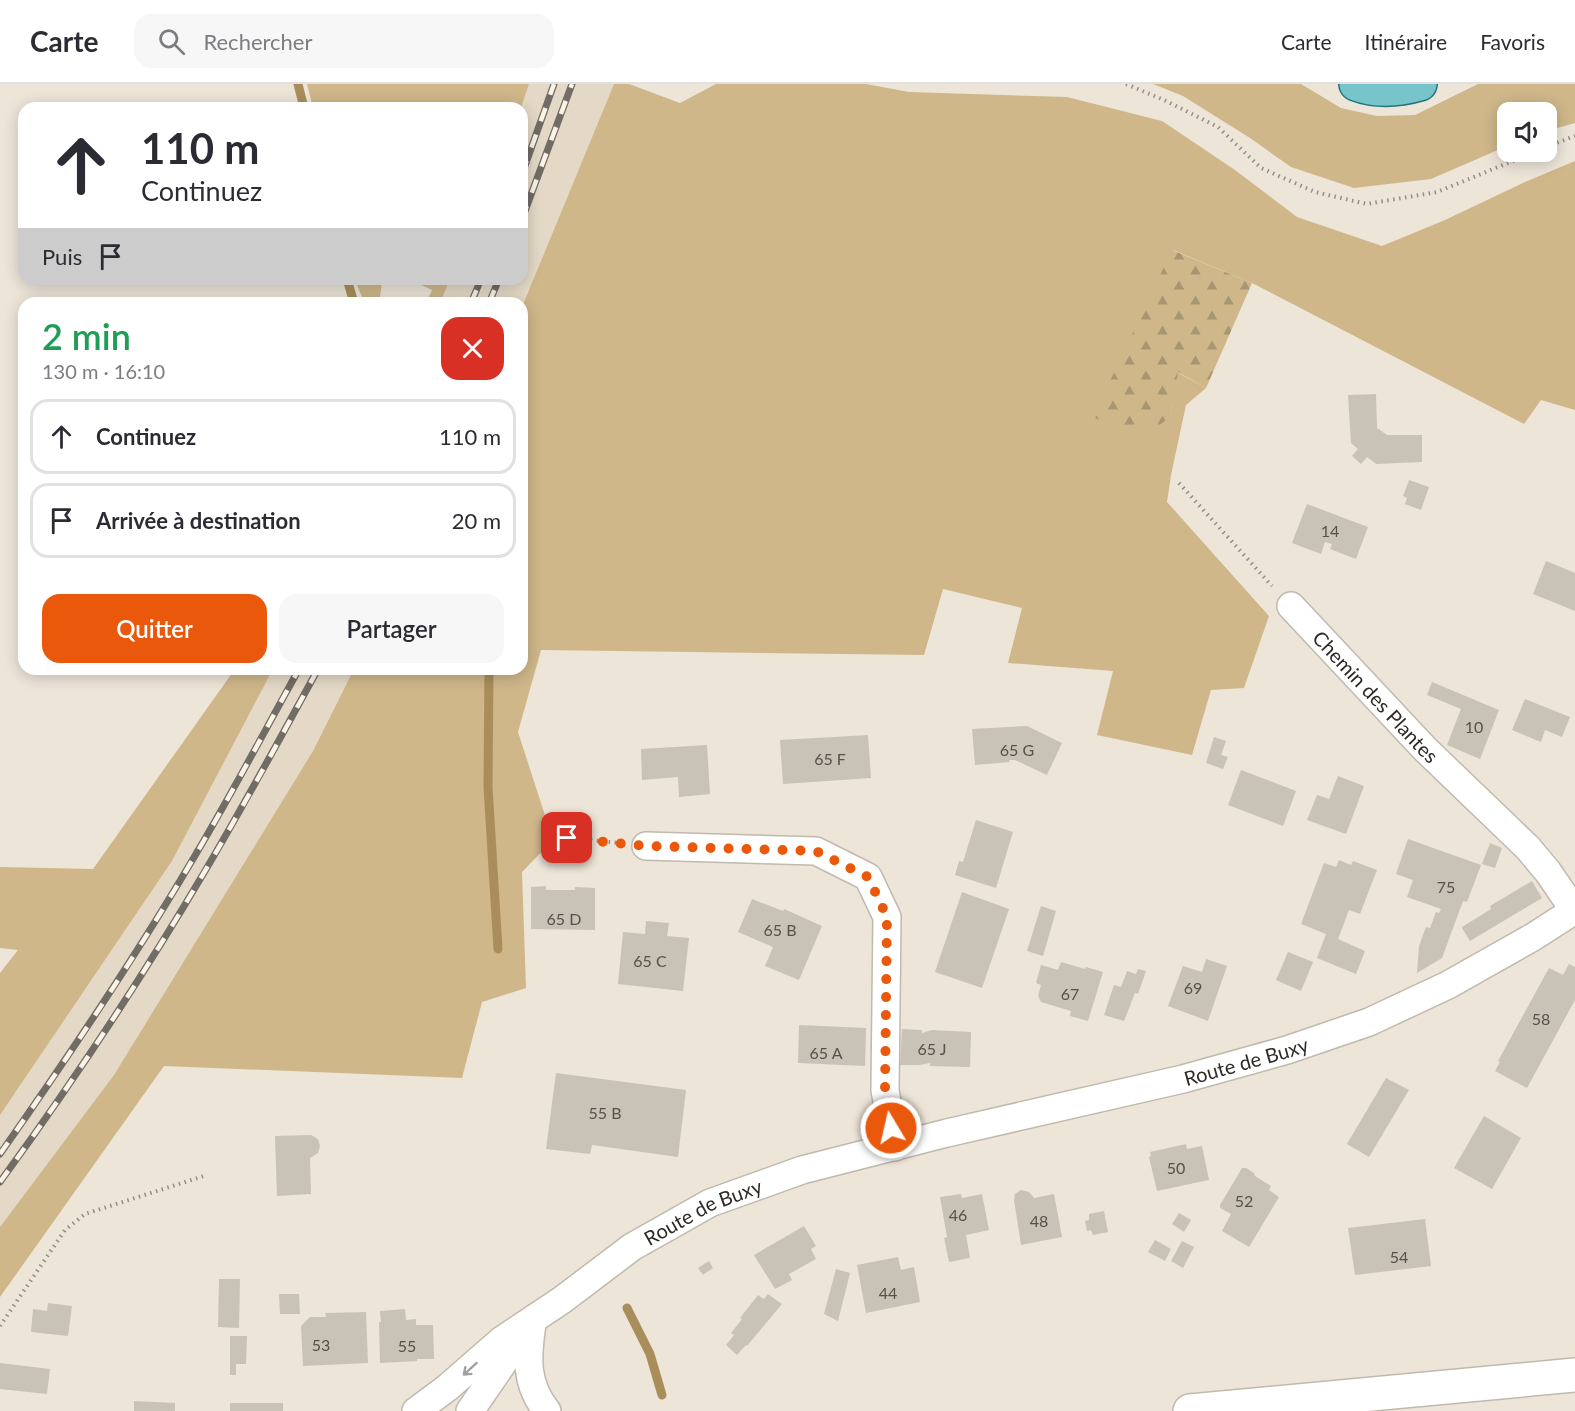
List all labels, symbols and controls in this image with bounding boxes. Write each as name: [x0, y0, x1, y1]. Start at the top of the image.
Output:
search box: [134, 14, 554, 68]
text: Carte: [30, 24, 98, 58]
icon: search: [155, 25, 188, 58]
text: Rechercher: [203, 28, 312, 55]
text: Carte: [1281, 29, 1332, 54]
text: Itinéraire: [1365, 29, 1447, 54]
text: Favoris: [1480, 29, 1545, 54]
map controls: [1497, 102, 1557, 162]
button: sound: [1497, 102, 1557, 162]
text: 110 m: [141, 123, 259, 173]
icon: ahead: [42, 126, 120, 204]
text: Continuez: [141, 174, 262, 207]
icon: arrive: [94, 240, 127, 273]
text: Puis: [42, 243, 82, 270]
text: 2 min: [42, 314, 131, 358]
button: close: [441, 317, 504, 380]
text: 130 m · 16:10: [42, 359, 165, 383]
icon: ahead: [45, 420, 78, 453]
text: Continuez: [96, 423, 196, 450]
text: 110 m: [439, 423, 501, 450]
icon: arrive: [45, 504, 78, 537]
text: Arrivée à destination: [96, 507, 301, 534]
text: 20 m: [452, 507, 501, 534]
house number: 14: [1321, 521, 1339, 540]
button: Quitter: [42, 594, 267, 663]
button: Partager: [279, 594, 504, 663]
street label: Chemin des Plantes: [1308, 625, 1444, 767]
house number: 10: [1465, 717, 1483, 736]
house number: 65 G: [1000, 740, 1034, 759]
house number: 65 F: [814, 749, 846, 768]
pin: [541, 812, 592, 863]
icon: arrive: [550, 821, 583, 854]
house number: 75: [1437, 877, 1455, 896]
house number: 65 D: [547, 909, 581, 928]
house number: 65 B: [764, 920, 797, 939]
house number: 65 C: [633, 951, 667, 970]
house number: 69: [1184, 978, 1202, 997]
house number: 67: [1061, 984, 1079, 1003]
house number: 58: [1532, 1009, 1550, 1028]
street label: Route de Buxy: [1181, 1031, 1312, 1090]
house number: 65 J: [918, 1039, 946, 1058]
house number: 65 A: [810, 1043, 843, 1062]
position arrow: [859, 1096, 923, 1160]
house number: 55 B: [589, 1103, 622, 1122]
house number: 50: [1167, 1158, 1185, 1177]
street label: Route de Buxy: [639, 1173, 766, 1250]
house number: 52: [1235, 1191, 1253, 1210]
house number: 46: [949, 1205, 967, 1224]
house number: 48: [1030, 1211, 1048, 1230]
house number: 54: [1390, 1247, 1408, 1266]
house number: 44: [879, 1283, 897, 1302]
house number: 53: [312, 1335, 330, 1354]
house number: 55: [398, 1336, 416, 1355]
one-way arrow: [462, 1362, 477, 1376]

